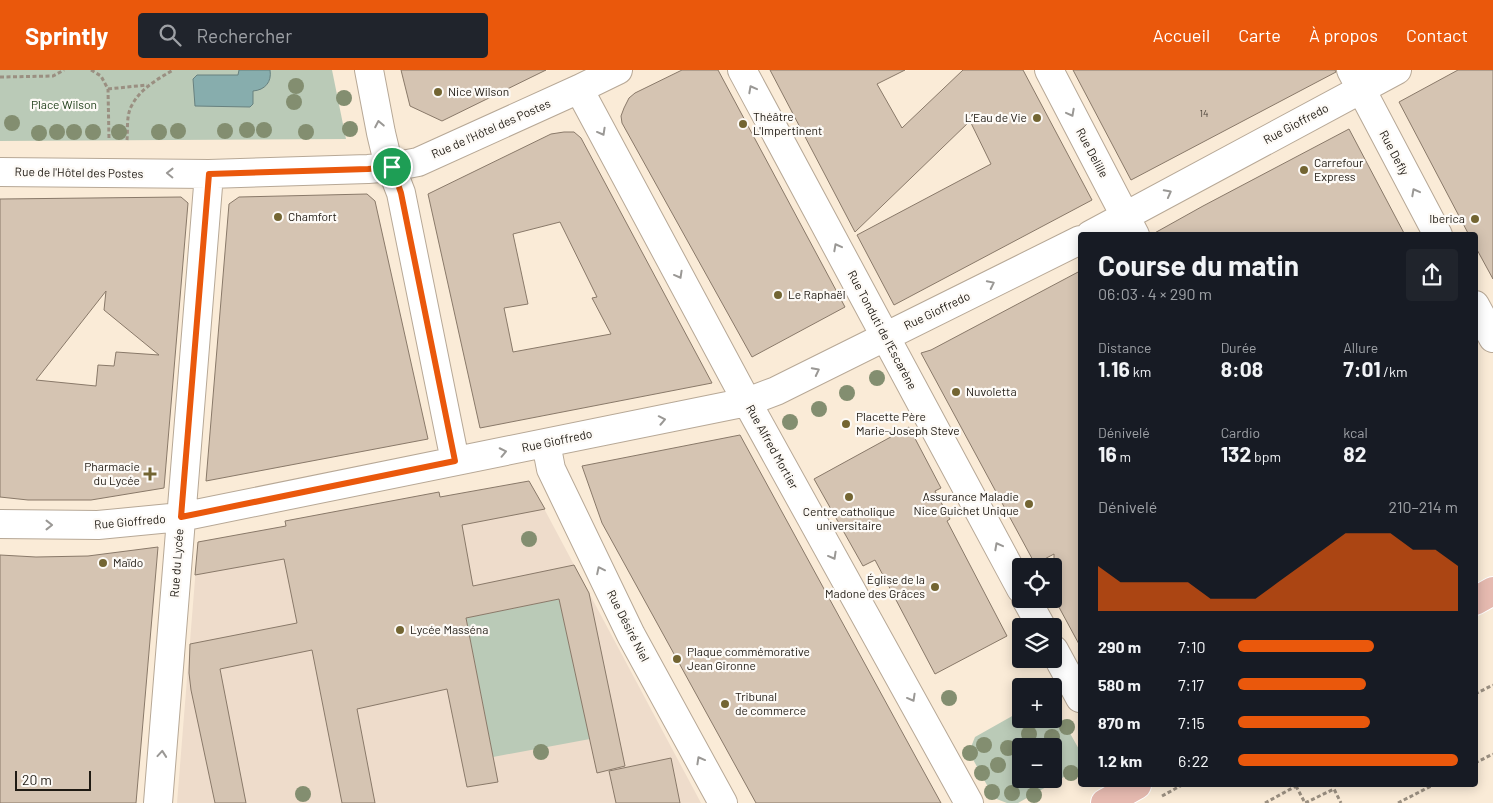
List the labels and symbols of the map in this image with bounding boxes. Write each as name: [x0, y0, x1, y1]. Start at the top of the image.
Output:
place label: Nice Wilson: [448, 84, 509, 98]
one-way arrow: [748, 85, 758, 94]
marker: Nice Wilson: [432, 86, 444, 98]
street label: Rue de l'Hôtel des Postes: [429, 95, 552, 161]
park label: Place Wilson: [31, 97, 97, 111]
street label: Rue Gioffredo: [1261, 100, 1331, 146]
house number: 14: [1199, 107, 1209, 119]
one-way arrow: [1065, 108, 1075, 117]
place label: Théâtre L'Impertinent: [753, 109, 822, 137]
place label: L’Eau de Vie: [965, 110, 1027, 124]
marker: L’Eau de Vie: [1031, 112, 1043, 124]
marker: Théâtre L'Impertinent: [737, 118, 749, 130]
one-way arrow: [374, 120, 385, 129]
street label: Rue Delille: [1074, 125, 1112, 180]
one-way arrow: [596, 127, 606, 136]
street label: Rue Defly: [1377, 128, 1413, 178]
pin: [371, 146, 413, 188]
place label: Carrefour Express: [1314, 155, 1364, 183]
street label: Rue de l'Hôtel des Postes: [15, 164, 144, 180]
marker: Carrefour Express: [1298, 164, 1310, 176]
one-way arrow: [165, 168, 173, 178]
one-way arrow: [1411, 188, 1421, 197]
one-way arrow: [1163, 190, 1172, 200]
place label: Chamfort: [288, 209, 337, 223]
marker: Chamfort: [272, 211, 284, 223]
place label: Iberica: [1429, 211, 1465, 225]
marker: Iberica: [1469, 213, 1481, 225]
one-way arrow: [833, 244, 843, 253]
street label: Rue Tonduti de l'Escarène: [846, 268, 920, 391]
one-way arrow: [673, 270, 683, 279]
one-way arrow: [986, 280, 995, 290]
place label: Le Raphaël: [788, 287, 845, 301]
street label: Rue Gioffredo: [901, 288, 972, 332]
marker: Le Raphaël: [772, 289, 784, 301]
one-way arrow: [811, 367, 820, 377]
place label: Nuvoletta: [966, 384, 1017, 398]
marker: Nuvoletta: [950, 386, 962, 398]
street label: Rue Alfred Mortier: [744, 402, 802, 492]
place label: Placette Père Marie-Joseph Steve: [856, 409, 960, 437]
one-way arrow: [658, 415, 667, 426]
marker: Placette Père Marie-Joseph Steve: [840, 418, 852, 430]
street label: Rue Gioffredo: [520, 426, 593, 454]
one-way arrow: [498, 447, 507, 458]
place label: Pharmacie du Lycée: [84, 459, 140, 487]
marker: Pharmacie du Lycée: [144, 468, 156, 480]
place label: Assurance Maladie Nice Guichet Unique: [914, 489, 1019, 517]
marker: Centre catholique universitaire: [843, 491, 855, 503]
marker: Assurance Maladie Nice Guichet Unique: [1023, 498, 1035, 510]
place label: Centre catholique universitaire: [803, 504, 895, 532]
street label: Rue Gioffredo: [94, 511, 166, 531]
one-way arrow: [45, 520, 53, 530]
street label: Rue du Lycée: [167, 528, 185, 598]
one-way arrow: [994, 543, 1004, 552]
one-way arrow: [827, 551, 837, 560]
place label: Maïdo: [113, 555, 143, 569]
marker: Maïdo: [97, 557, 109, 569]
one-way arrow: [596, 566, 606, 575]
place label: Église de la Madone des Grâces: [825, 572, 925, 600]
marker: Église de la Madone des Grâces: [929, 581, 941, 593]
street label: Rue Désiré Niel: [605, 587, 653, 664]
place label: Lycée Masséna: [410, 622, 488, 636]
marker: Lycée Masséna: [394, 624, 406, 636]
place label: Plaque commémorative Jean Gironne: [687, 644, 810, 672]
marker: Plaque commémorative Jean Gironne: [671, 653, 683, 665]
place label: Tribunal de commerce: [735, 689, 806, 717]
one-way arrow: [905, 693, 915, 702]
marker: Tribunal de commerce: [719, 698, 731, 710]
one-way arrow: [156, 750, 167, 758]
one-way arrow: [696, 757, 706, 766]
scale bar: [15, 768, 91, 791]

